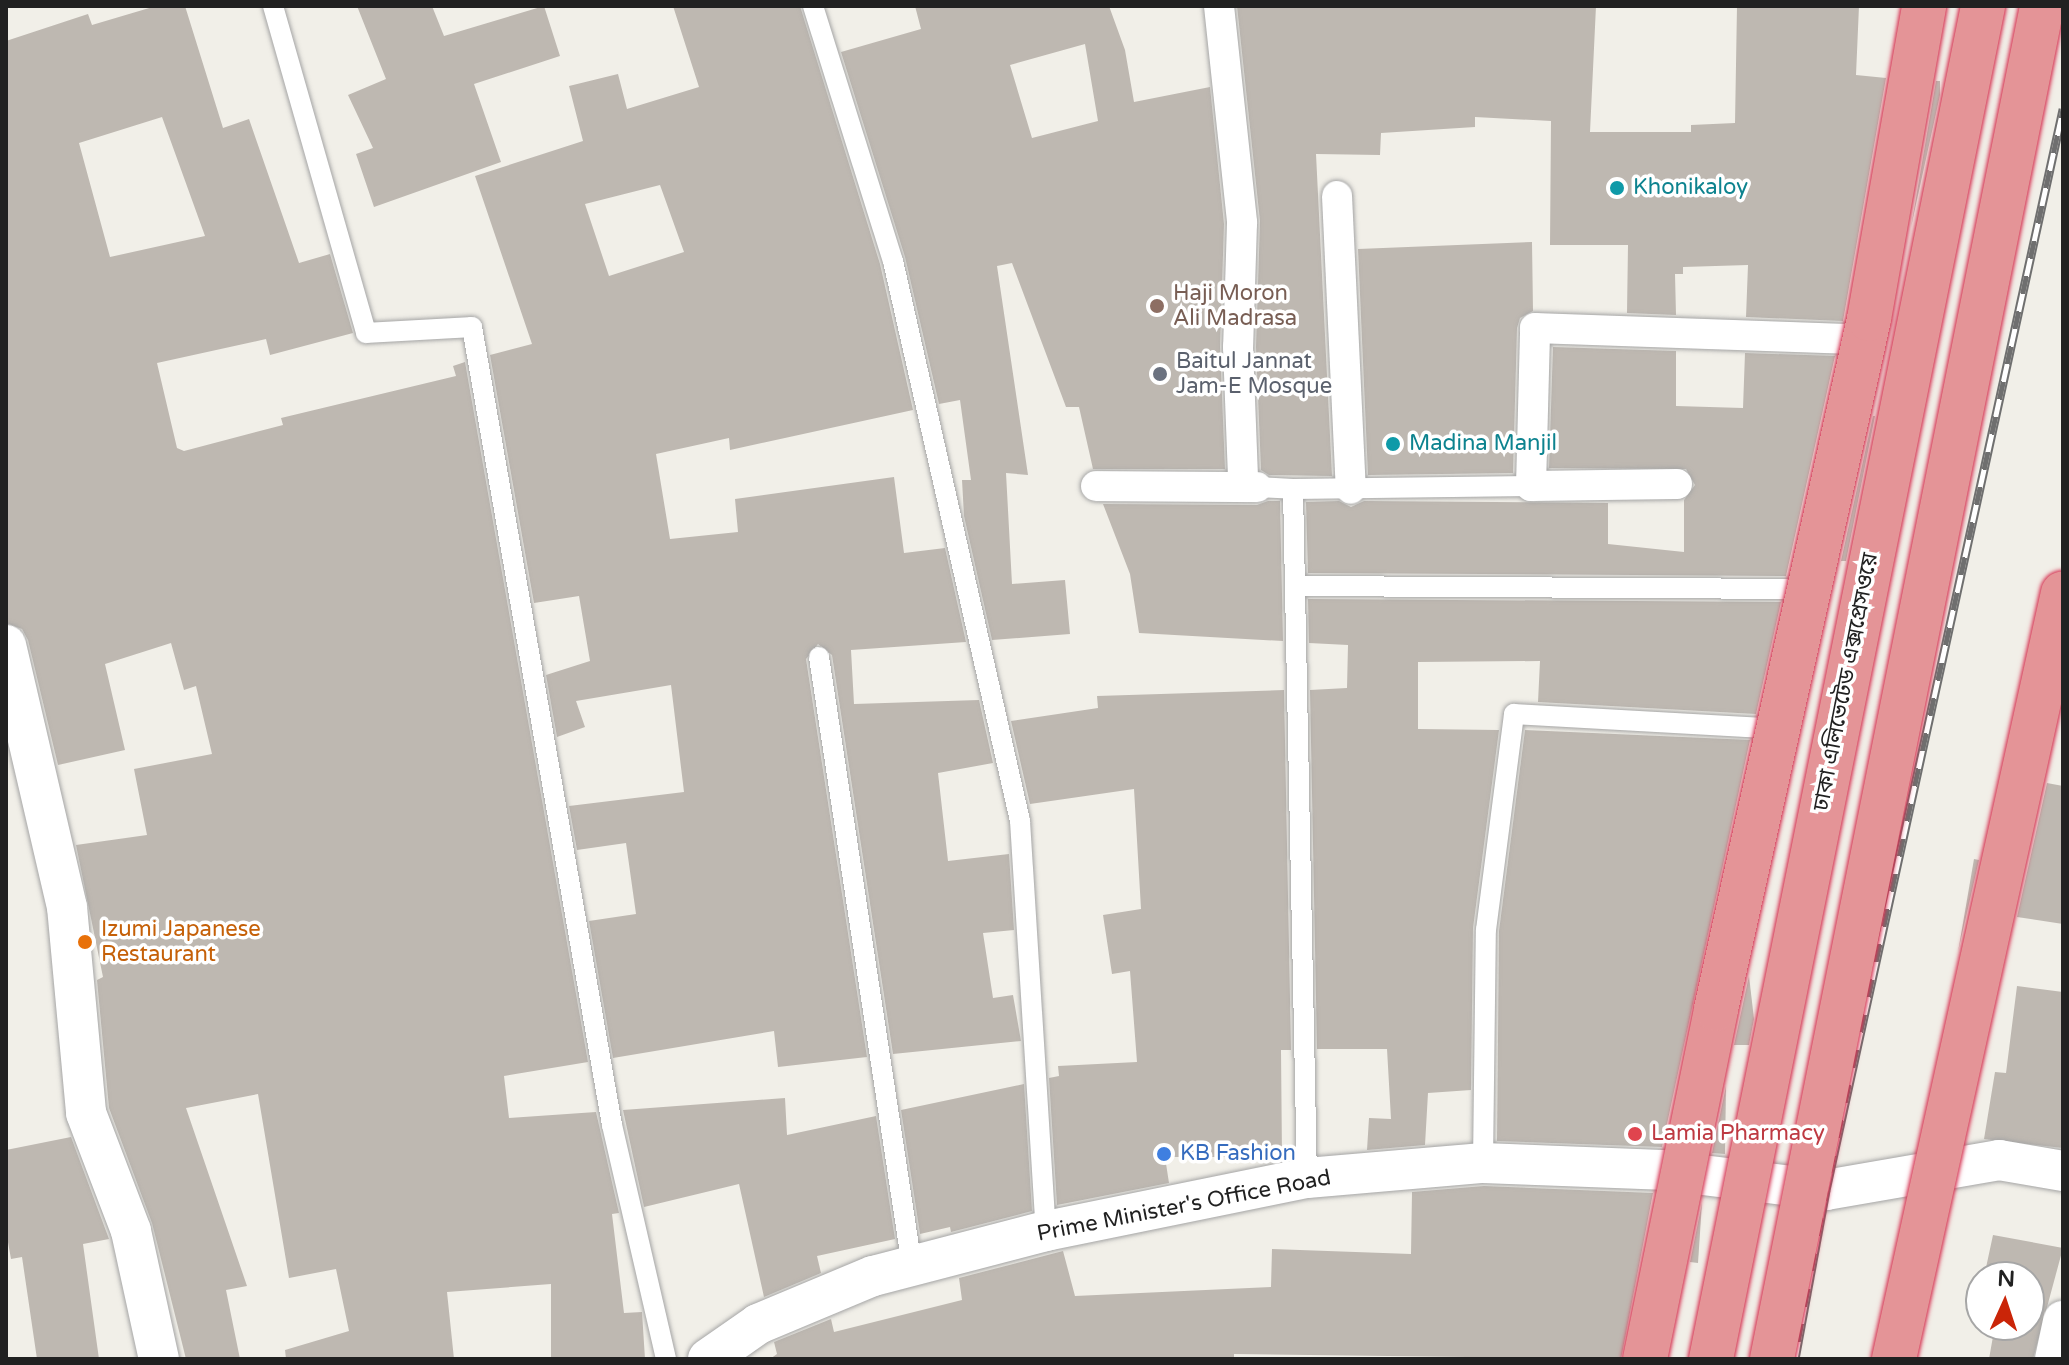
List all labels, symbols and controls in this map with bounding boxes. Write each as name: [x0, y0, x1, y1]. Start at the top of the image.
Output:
place label: Khonikaloy: [1633, 175, 1748, 201]
marker: Khonikaloy: [1608, 179, 1626, 197]
place label: Haji Moron Ali Madrasa: [1173, 280, 1297, 332]
marker: Haji Moron Ali Madrasa: [1148, 297, 1166, 315]
place label: Baitul Jannat Jam-E Mosque: [1176, 348, 1332, 400]
marker: Baitul Jannat Jam-E Mosque: [1151, 365, 1169, 383]
place label: Madina Manjil: [1409, 431, 1557, 457]
marker: Madina Manjil: [1384, 435, 1402, 453]
street label: ঢাকা এলিভেটেড এক্সপ্রেসওয়ে: [1808, 551, 1884, 813]
place label: Izumi Japanese Restaurant: [101, 916, 261, 968]
marker: Izumi Japanese Restaurant: [76, 933, 94, 951]
place label: Lamia Pharmacy: [1651, 1121, 1825, 1147]
marker: Lamia Pharmacy: [1626, 1125, 1644, 1143]
place label: KB Fashion: [1180, 1141, 1296, 1167]
marker: KB Fashion: [1155, 1145, 1173, 1163]
street label: Prime Minister's Office Road: [1035, 1165, 1333, 1247]
north arrow: [1965, 1261, 2045, 1341]
text: N: [1997, 1266, 2016, 1292]

